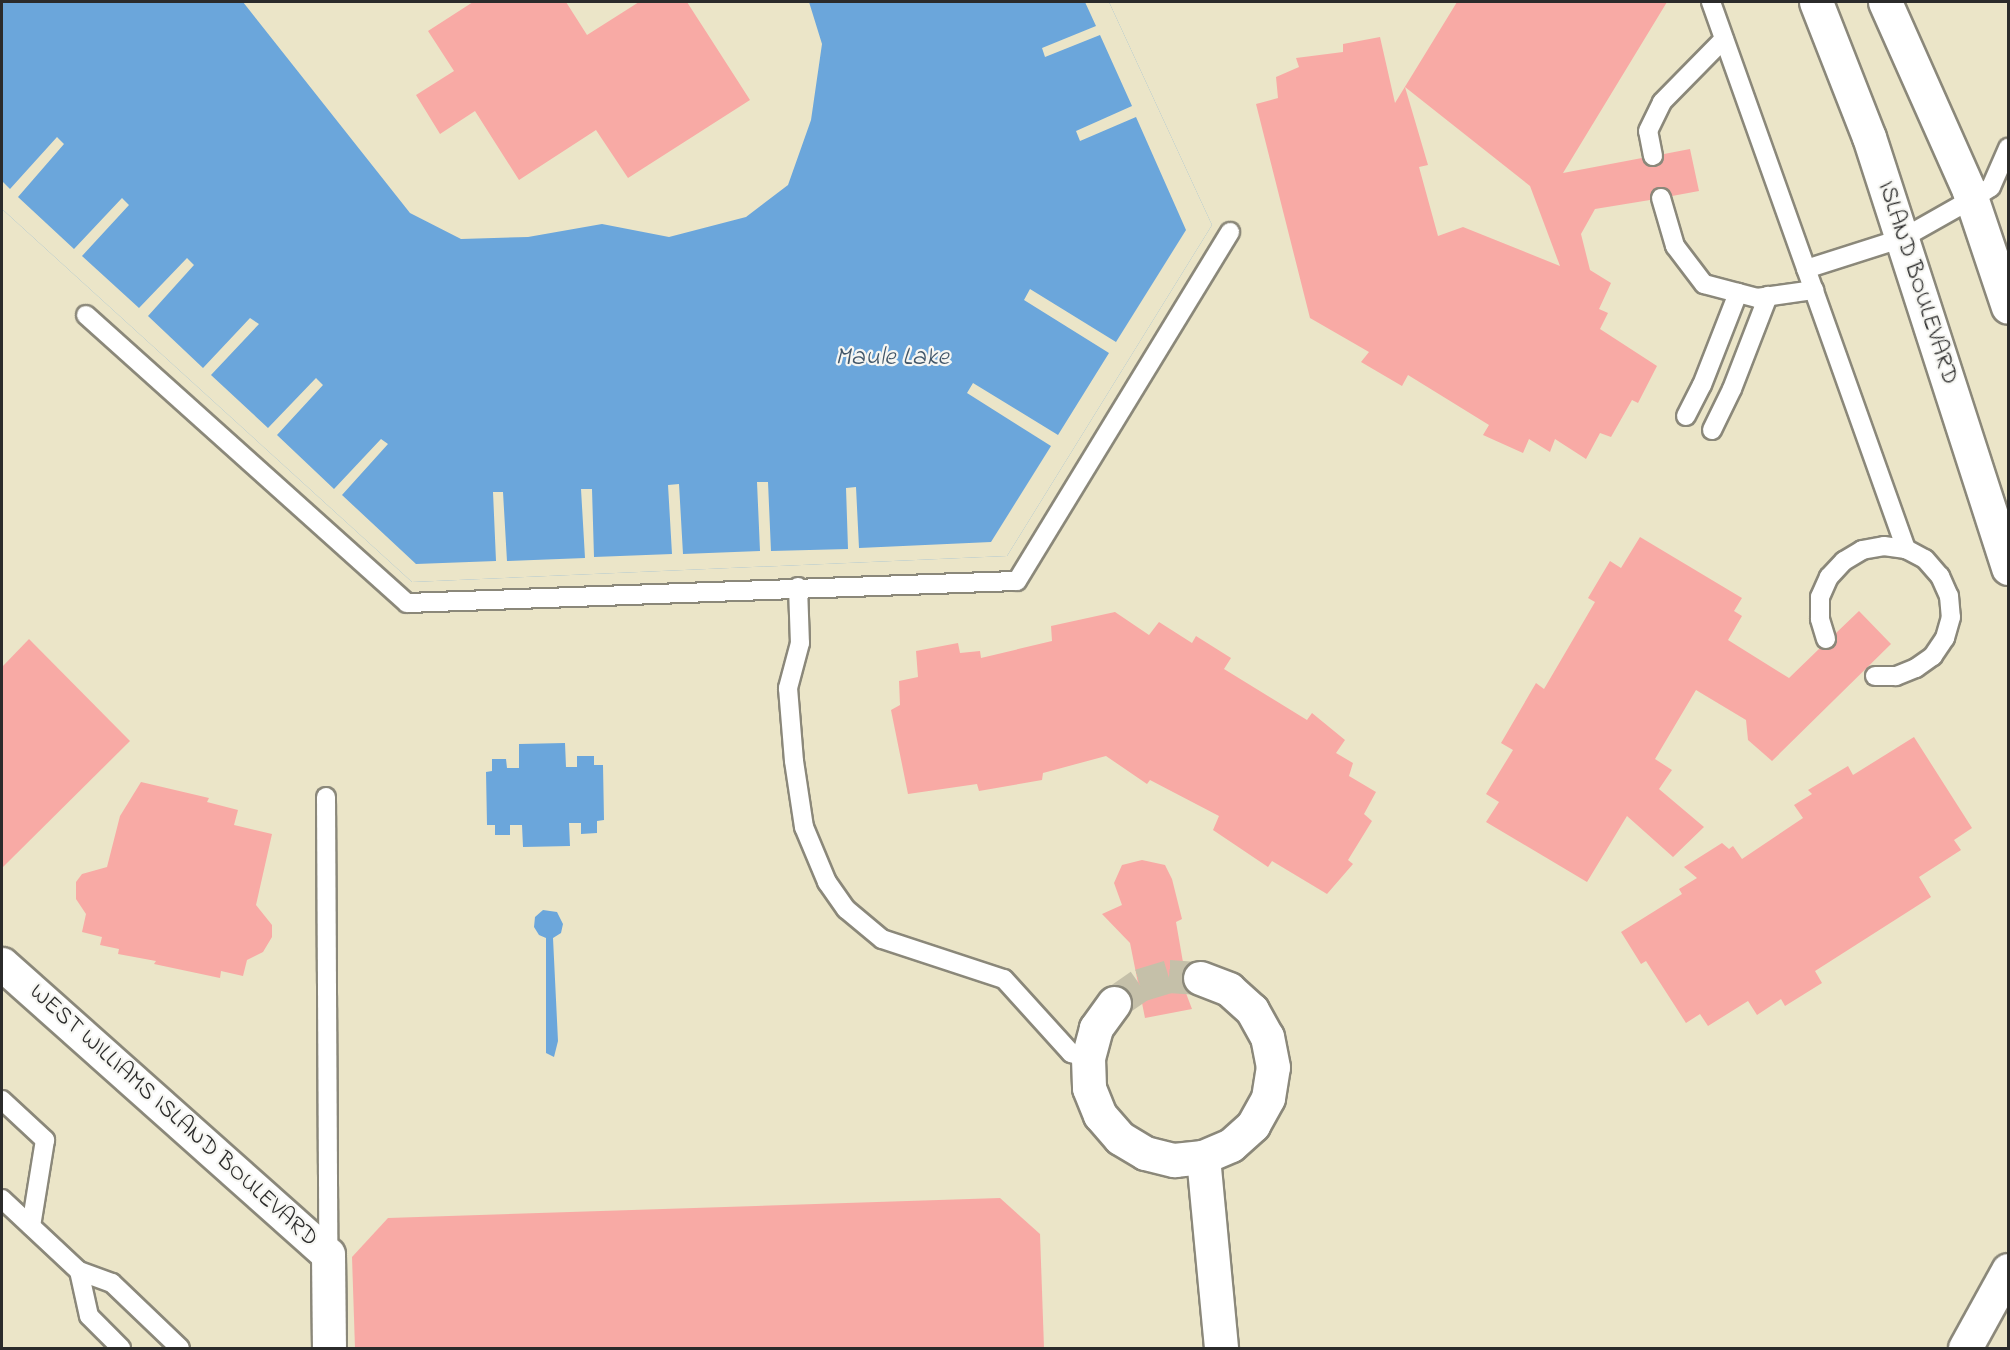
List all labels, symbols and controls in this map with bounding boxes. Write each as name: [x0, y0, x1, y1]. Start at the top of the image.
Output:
street label: ISLAND BOULEVARD: [1871, 178, 1963, 388]
water label: Maule Lake: [835, 343, 949, 375]
street label: WEST WILLIAMS ISLAND BOULEVARD: [23, 979, 323, 1253]

